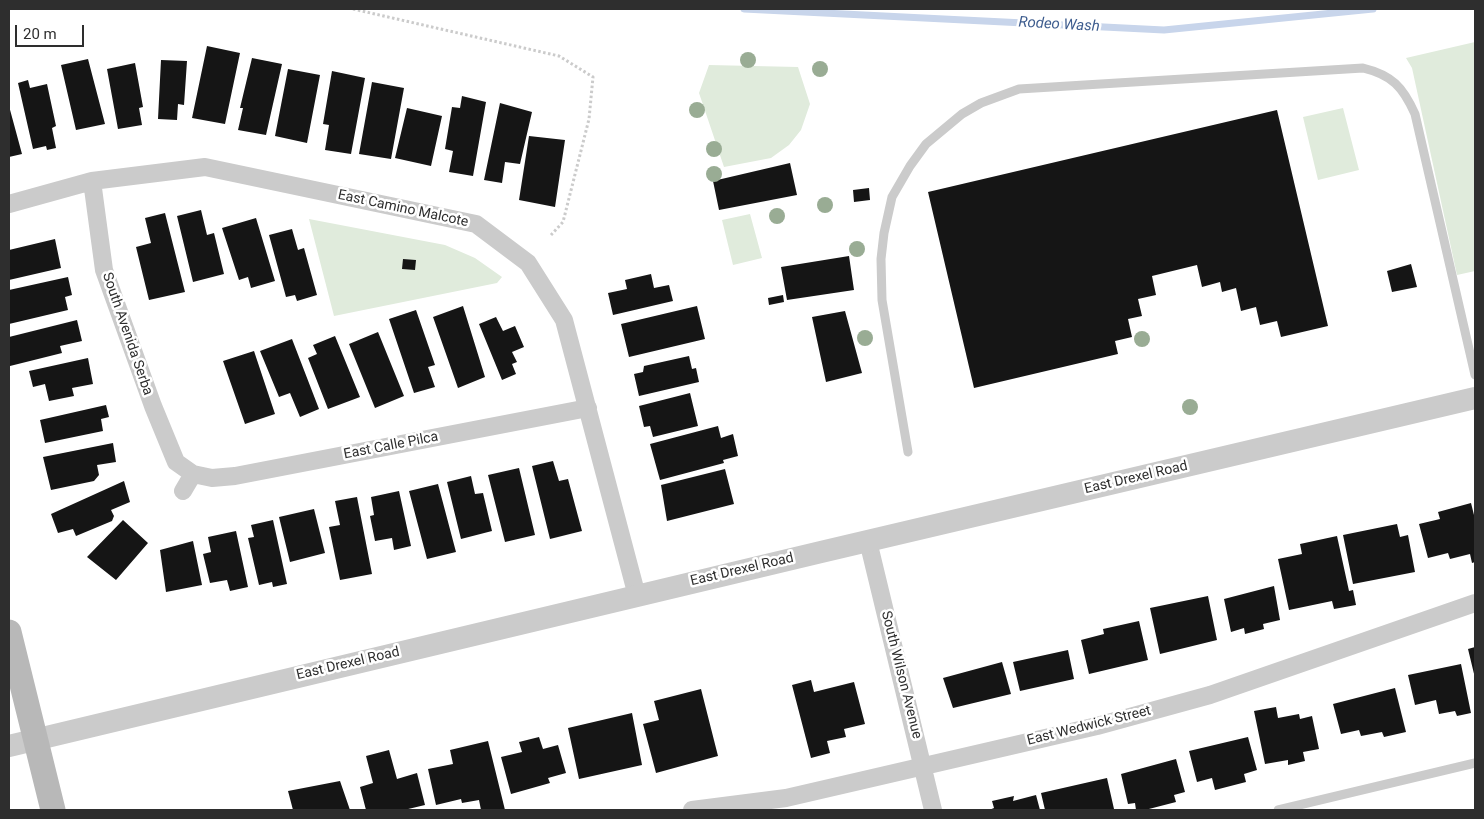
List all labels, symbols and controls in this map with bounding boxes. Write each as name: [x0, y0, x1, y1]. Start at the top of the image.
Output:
water label: Rodeo Wash: [1018, 14, 1100, 36]
scale bar: [18, 15, 86, 47]
text: 20 m: [23, 25, 57, 43]
street label: East Camino Malcote: [336, 187, 470, 231]
street label: South Avenida Serba: [98, 270, 156, 398]
street label: East Calle Pilca: [342, 429, 440, 463]
street label: East Drexel Road: [1083, 458, 1189, 498]
street label: East Drexel Road: [689, 550, 795, 590]
street label: South Wilson Avenue: [877, 609, 925, 741]
street label: East Drexel Road: [295, 644, 401, 684]
street label: East Wedwick Street: [1025, 702, 1153, 750]

